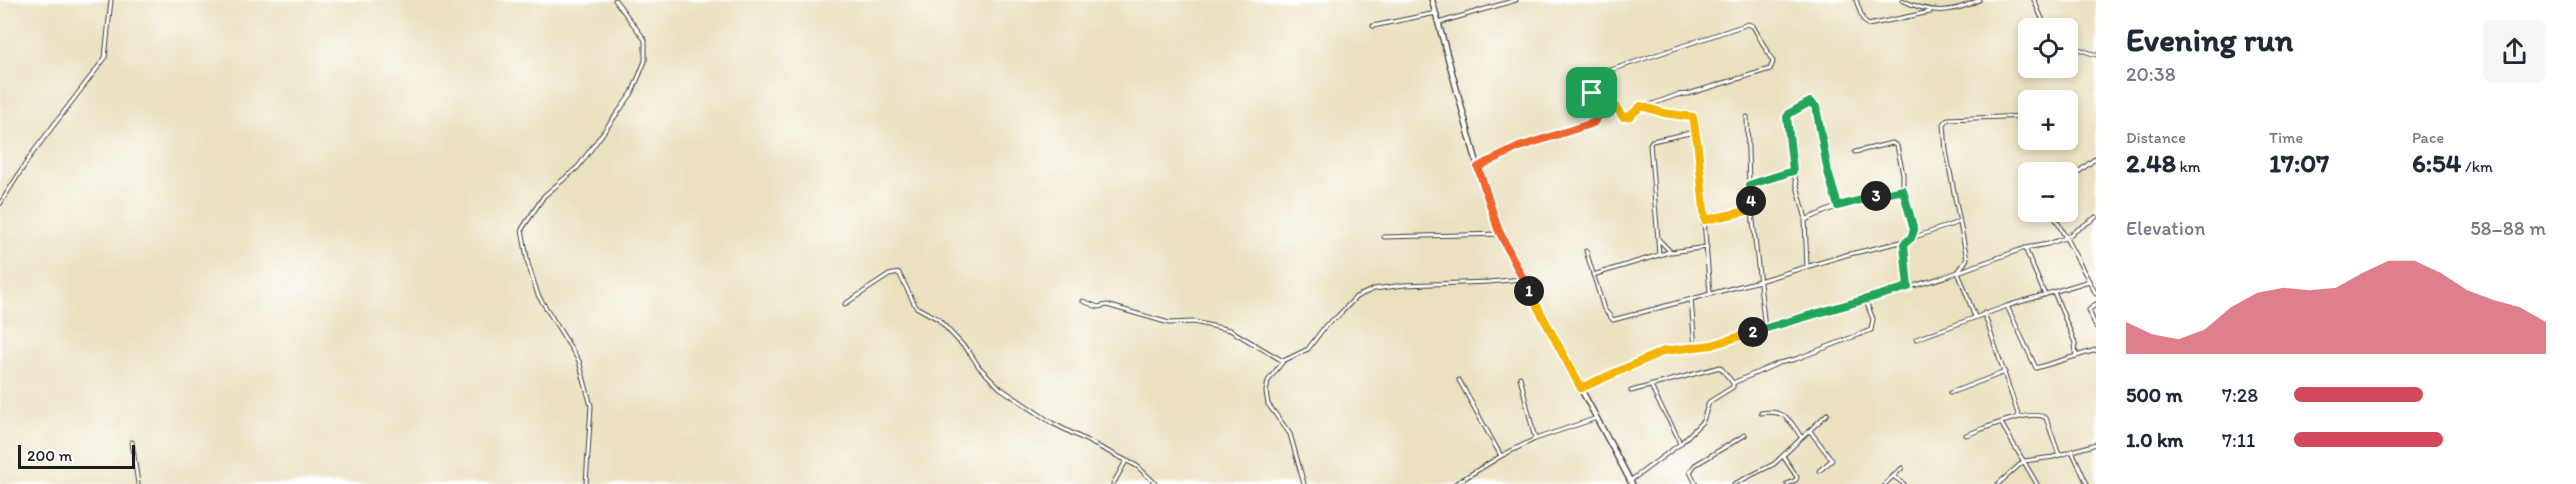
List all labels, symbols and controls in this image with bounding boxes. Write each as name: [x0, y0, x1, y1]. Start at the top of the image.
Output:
map controls: [2018, 18, 2078, 222]
button: locate: [2018, 18, 2078, 78]
text: Evening run: [2126, 20, 2293, 59]
button: share: [2483, 20, 2546, 83]
text: 20:38: [2126, 62, 2176, 86]
pin: [1566, 67, 1617, 118]
icon: arrive: [1575, 76, 1608, 109]
button: +: [2018, 90, 2078, 150]
text: Distance: [2126, 128, 2186, 147]
text: Time: [2269, 128, 2303, 147]
text: Pace: [2412, 128, 2444, 147]
text: 2.48: [2126, 147, 2176, 179]
text: 17:07: [2269, 147, 2329, 179]
text: 6:54: [2412, 147, 2461, 179]
text: km: [2176, 157, 2201, 176]
text: /km: [2461, 157, 2493, 176]
button: −: [2018, 162, 2078, 222]
pin: 3: [1861, 181, 1891, 211]
pin: 4: [1736, 186, 1766, 216]
text: 3: [1872, 186, 1880, 205]
text: 4: [1746, 191, 1756, 210]
text: Elevation: [2126, 216, 2205, 240]
text: 58–88 m: [2470, 216, 2546, 240]
pin: 1: [1514, 276, 1544, 306]
text: 1: [1525, 281, 1533, 300]
pin: 2: [1738, 317, 1768, 347]
text: 2: [1749, 322, 1757, 341]
text: 500 m: [2126, 383, 2182, 407]
text: 7:28: [2222, 383, 2258, 407]
text: 1.0 km: [2126, 428, 2183, 452]
text: 7:11: [2222, 428, 2255, 452]
scale bar: [18, 442, 135, 470]
text: 200 m: [27, 446, 72, 465]

